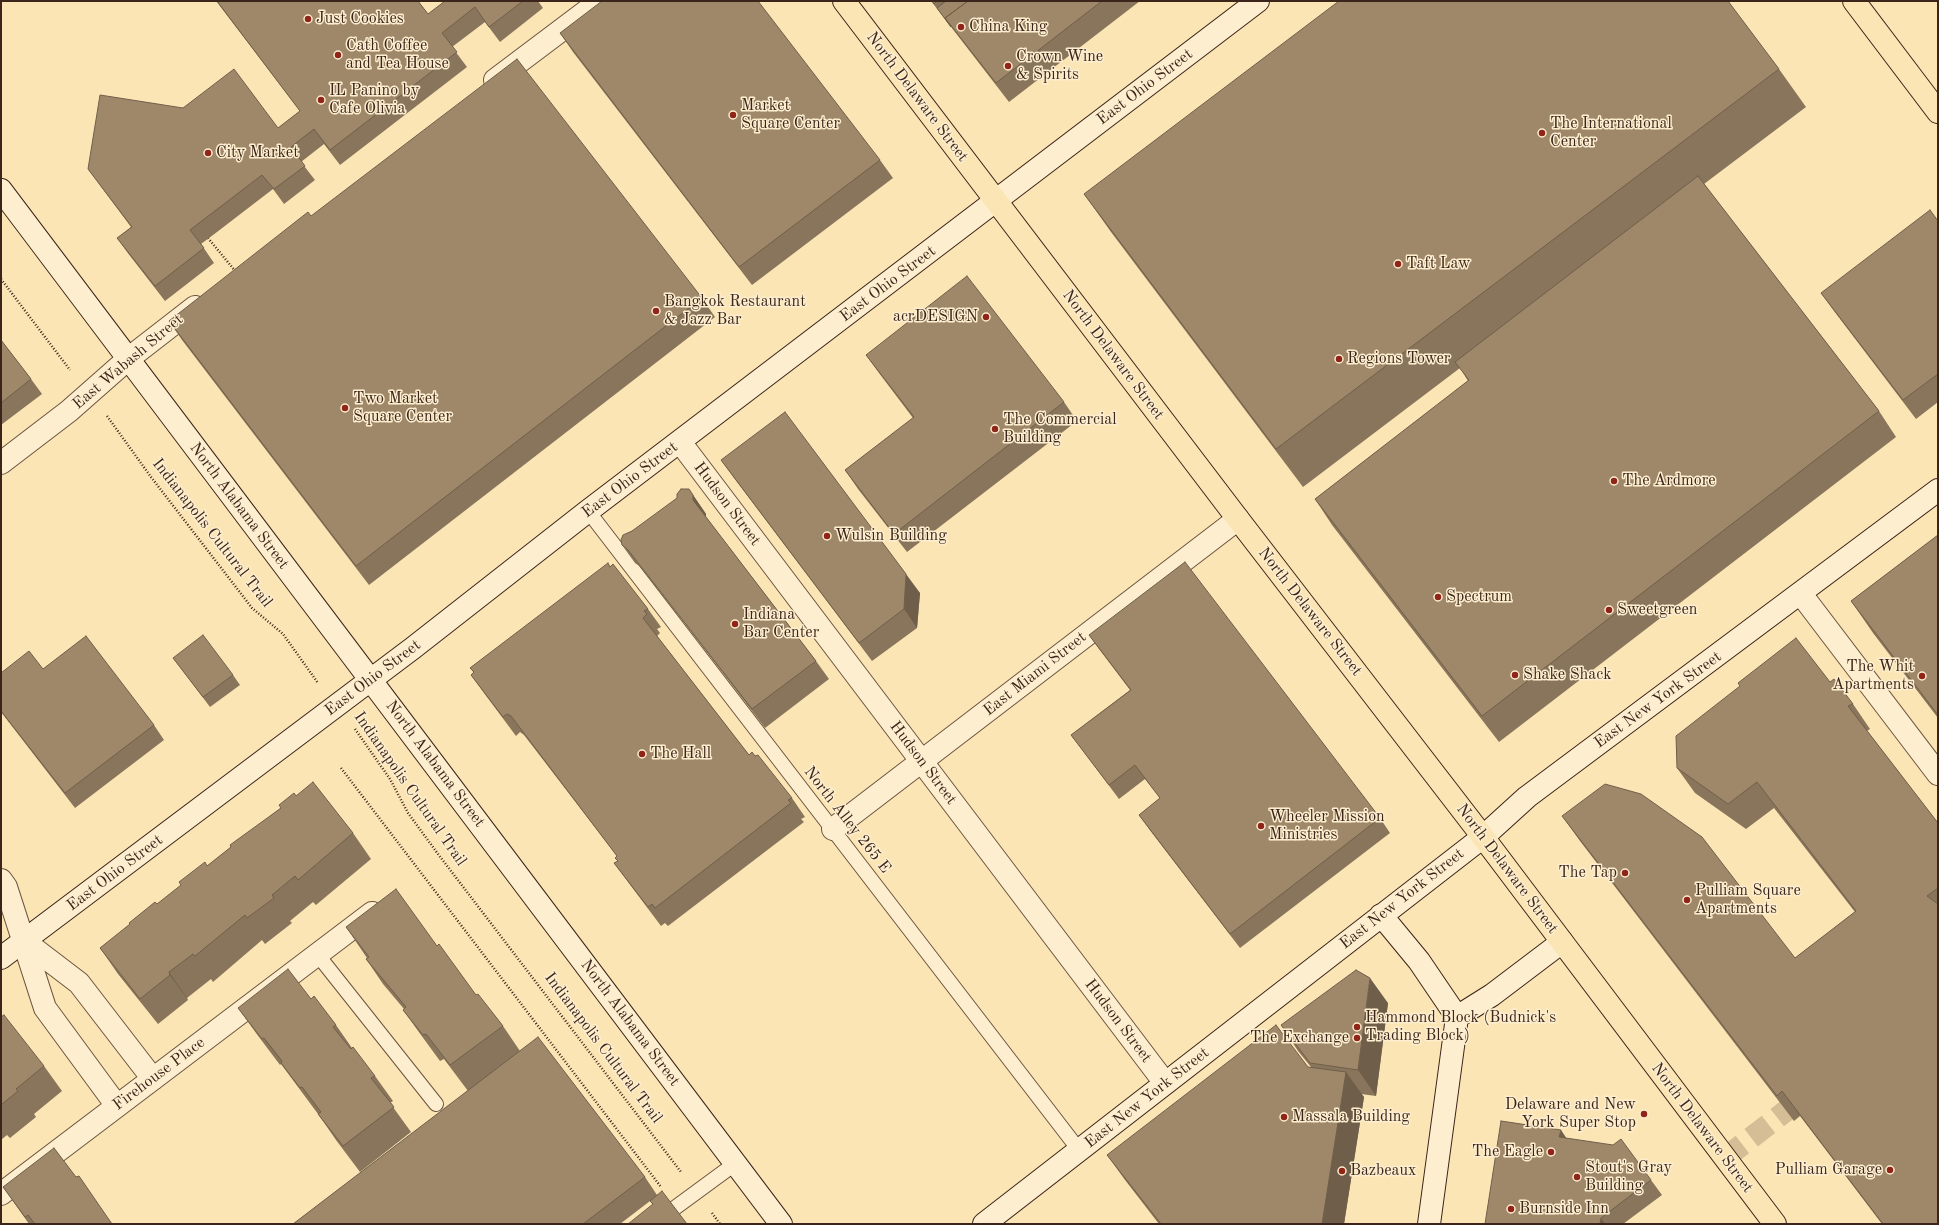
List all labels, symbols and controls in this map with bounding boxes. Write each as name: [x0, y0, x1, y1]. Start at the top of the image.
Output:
place label: Just Cookies: [316, 9, 404, 29]
marker: Just Cookies: [303, 14, 313, 24]
place label: China King: [969, 17, 1047, 37]
marker: China King: [956, 22, 966, 32]
street label: North Delaware Street: [862, 28, 972, 166]
place label: Cath Coffee and Tea House: [346, 36, 449, 74]
street label: East Ohio Street: [1093, 45, 1197, 129]
place label: Crown Wine & Spirits: [1016, 47, 1103, 85]
marker: Cath Coffee and Tea House: [333, 50, 343, 60]
marker: Crown Wine & Spirits: [1003, 61, 1013, 71]
place label: IL Panino by Cafe Olivia: [329, 81, 419, 119]
marker: IL Panino by Cafe Olivia: [316, 95, 326, 105]
place label: Market Square Center: [741, 96, 840, 134]
marker: Market Square Center: [728, 110, 738, 120]
place label: The International Center: [1550, 114, 1672, 152]
marker: The International Center: [1537, 128, 1547, 138]
place label: City Market: [216, 143, 299, 163]
marker: City Market: [203, 148, 213, 158]
street label: East Ohio Street: [836, 242, 940, 326]
place label: Taft Law: [1406, 254, 1471, 274]
marker: Taft Law: [1393, 259, 1403, 269]
street label: North Delaware Street: [1058, 286, 1168, 424]
place label: Bangkok Restaurant & Jazz Bar: [664, 292, 806, 330]
marker: Bangkok Restaurant & Jazz Bar: [651, 306, 661, 316]
place label: acrDESIGN: [893, 307, 978, 327]
street label: East Wabash Street: [69, 310, 187, 414]
marker: acrDESIGN: [981, 312, 991, 322]
place label: Regions Tower: [1347, 349, 1450, 369]
marker: Regions Tower: [1334, 354, 1344, 364]
place label: Two Market Square Center: [353, 389, 452, 427]
marker: Two Market Square Center: [340, 403, 350, 413]
place label: The Commercial Building: [1003, 410, 1116, 448]
marker: The Commercial Building: [990, 424, 1000, 434]
street label: East Ohio Street: [578, 438, 682, 522]
street label: North Alabama Street: [185, 439, 293, 573]
street label: Indianapolis Cultural Trail: [148, 455, 276, 611]
street label: Hudson Street: [689, 458, 765, 550]
place label: The Ardmore: [1622, 471, 1716, 491]
marker: The Ardmore: [1609, 476, 1619, 486]
place label: Wulsin Building: [835, 526, 947, 546]
marker: Wulsin Building: [822, 531, 832, 541]
street label: North Delaware Street: [1254, 544, 1366, 680]
place label: Spectrum: [1446, 587, 1512, 607]
marker: Spectrum: [1433, 592, 1443, 602]
place label: Sweetgreen: [1617, 600, 1697, 620]
place label: Indiana Bar Center: [743, 605, 819, 643]
marker: Sweetgreen: [1604, 605, 1614, 615]
marker: Indiana Bar Center: [730, 619, 740, 629]
street label: East Miami Street: [980, 628, 1090, 720]
street label: East Ohio Street: [321, 636, 425, 720]
street label: East New York Street: [1591, 647, 1725, 753]
place label: The Whit Apartments: [1832, 657, 1914, 695]
place label: Shake Shack: [1523, 665, 1612, 685]
marker: Shake Shack: [1510, 670, 1520, 680]
marker: The Whit Apartments: [1917, 671, 1927, 681]
street label: North Alabama Street: [381, 697, 489, 831]
street label: Indianapolis Cultural Trail: [349, 708, 471, 870]
street label: Hudson Street: [885, 717, 961, 809]
place label: The Hall: [650, 744, 711, 764]
marker: The Hall: [637, 749, 647, 759]
street label: North Alley 265 E: [799, 763, 895, 877]
street label: North Delaware Street: [1452, 800, 1562, 938]
place label: Wheeler Mission Ministries: [1269, 807, 1385, 845]
marker: Wheeler Mission Ministries: [1256, 821, 1266, 831]
street label: East Ohio Street: [63, 831, 167, 915]
street label: East New York Street: [1336, 844, 1468, 954]
place label: The Tap: [1558, 863, 1617, 883]
marker: The Tap: [1620, 868, 1630, 878]
place label: Pulliam Square Apartments: [1695, 881, 1801, 919]
marker: Pulliam Square Apartments: [1682, 895, 1692, 905]
street label: North Alabama Street: [576, 956, 684, 1090]
street label: Indianapolis Cultural Trail: [540, 969, 666, 1127]
street label: Hudson Street: [1080, 975, 1156, 1067]
place label: Hammond Block (Budnick's Trading Block): [1365, 1008, 1556, 1046]
marker: Hammond Block (Budnick's Trading Block): [1352, 1022, 1362, 1032]
place label: The Exchange: [1250, 1028, 1349, 1048]
street label: Firehouse Place: [109, 1033, 209, 1115]
marker: The Exchange: [1352, 1033, 1362, 1043]
street label: East New York Street: [1081, 1043, 1213, 1153]
street label: North Delaware Street: [1647, 1059, 1757, 1197]
place label: Delaware and New York Super Stop: [1505, 1095, 1636, 1133]
place label: Massala Building: [1292, 1107, 1410, 1127]
marker: Delaware and New York Super Stop: [1639, 1109, 1649, 1119]
marker: Massala Building: [1279, 1112, 1289, 1122]
place label: The Eagle: [1472, 1142, 1543, 1162]
marker: The Eagle: [1546, 1147, 1556, 1157]
place label: Stout's Gray Building: [1585, 1158, 1672, 1196]
place label: Pulliam Garage: [1775, 1160, 1882, 1180]
place label: Bazbeaux: [1350, 1161, 1416, 1181]
marker: Pulliam Garage: [1885, 1165, 1895, 1175]
marker: Bazbeaux: [1337, 1166, 1347, 1176]
marker: Stout's Gray Building: [1572, 1172, 1582, 1182]
place label: Burnside Inn: [1519, 1199, 1609, 1219]
marker: Burnside Inn: [1506, 1204, 1516, 1214]

